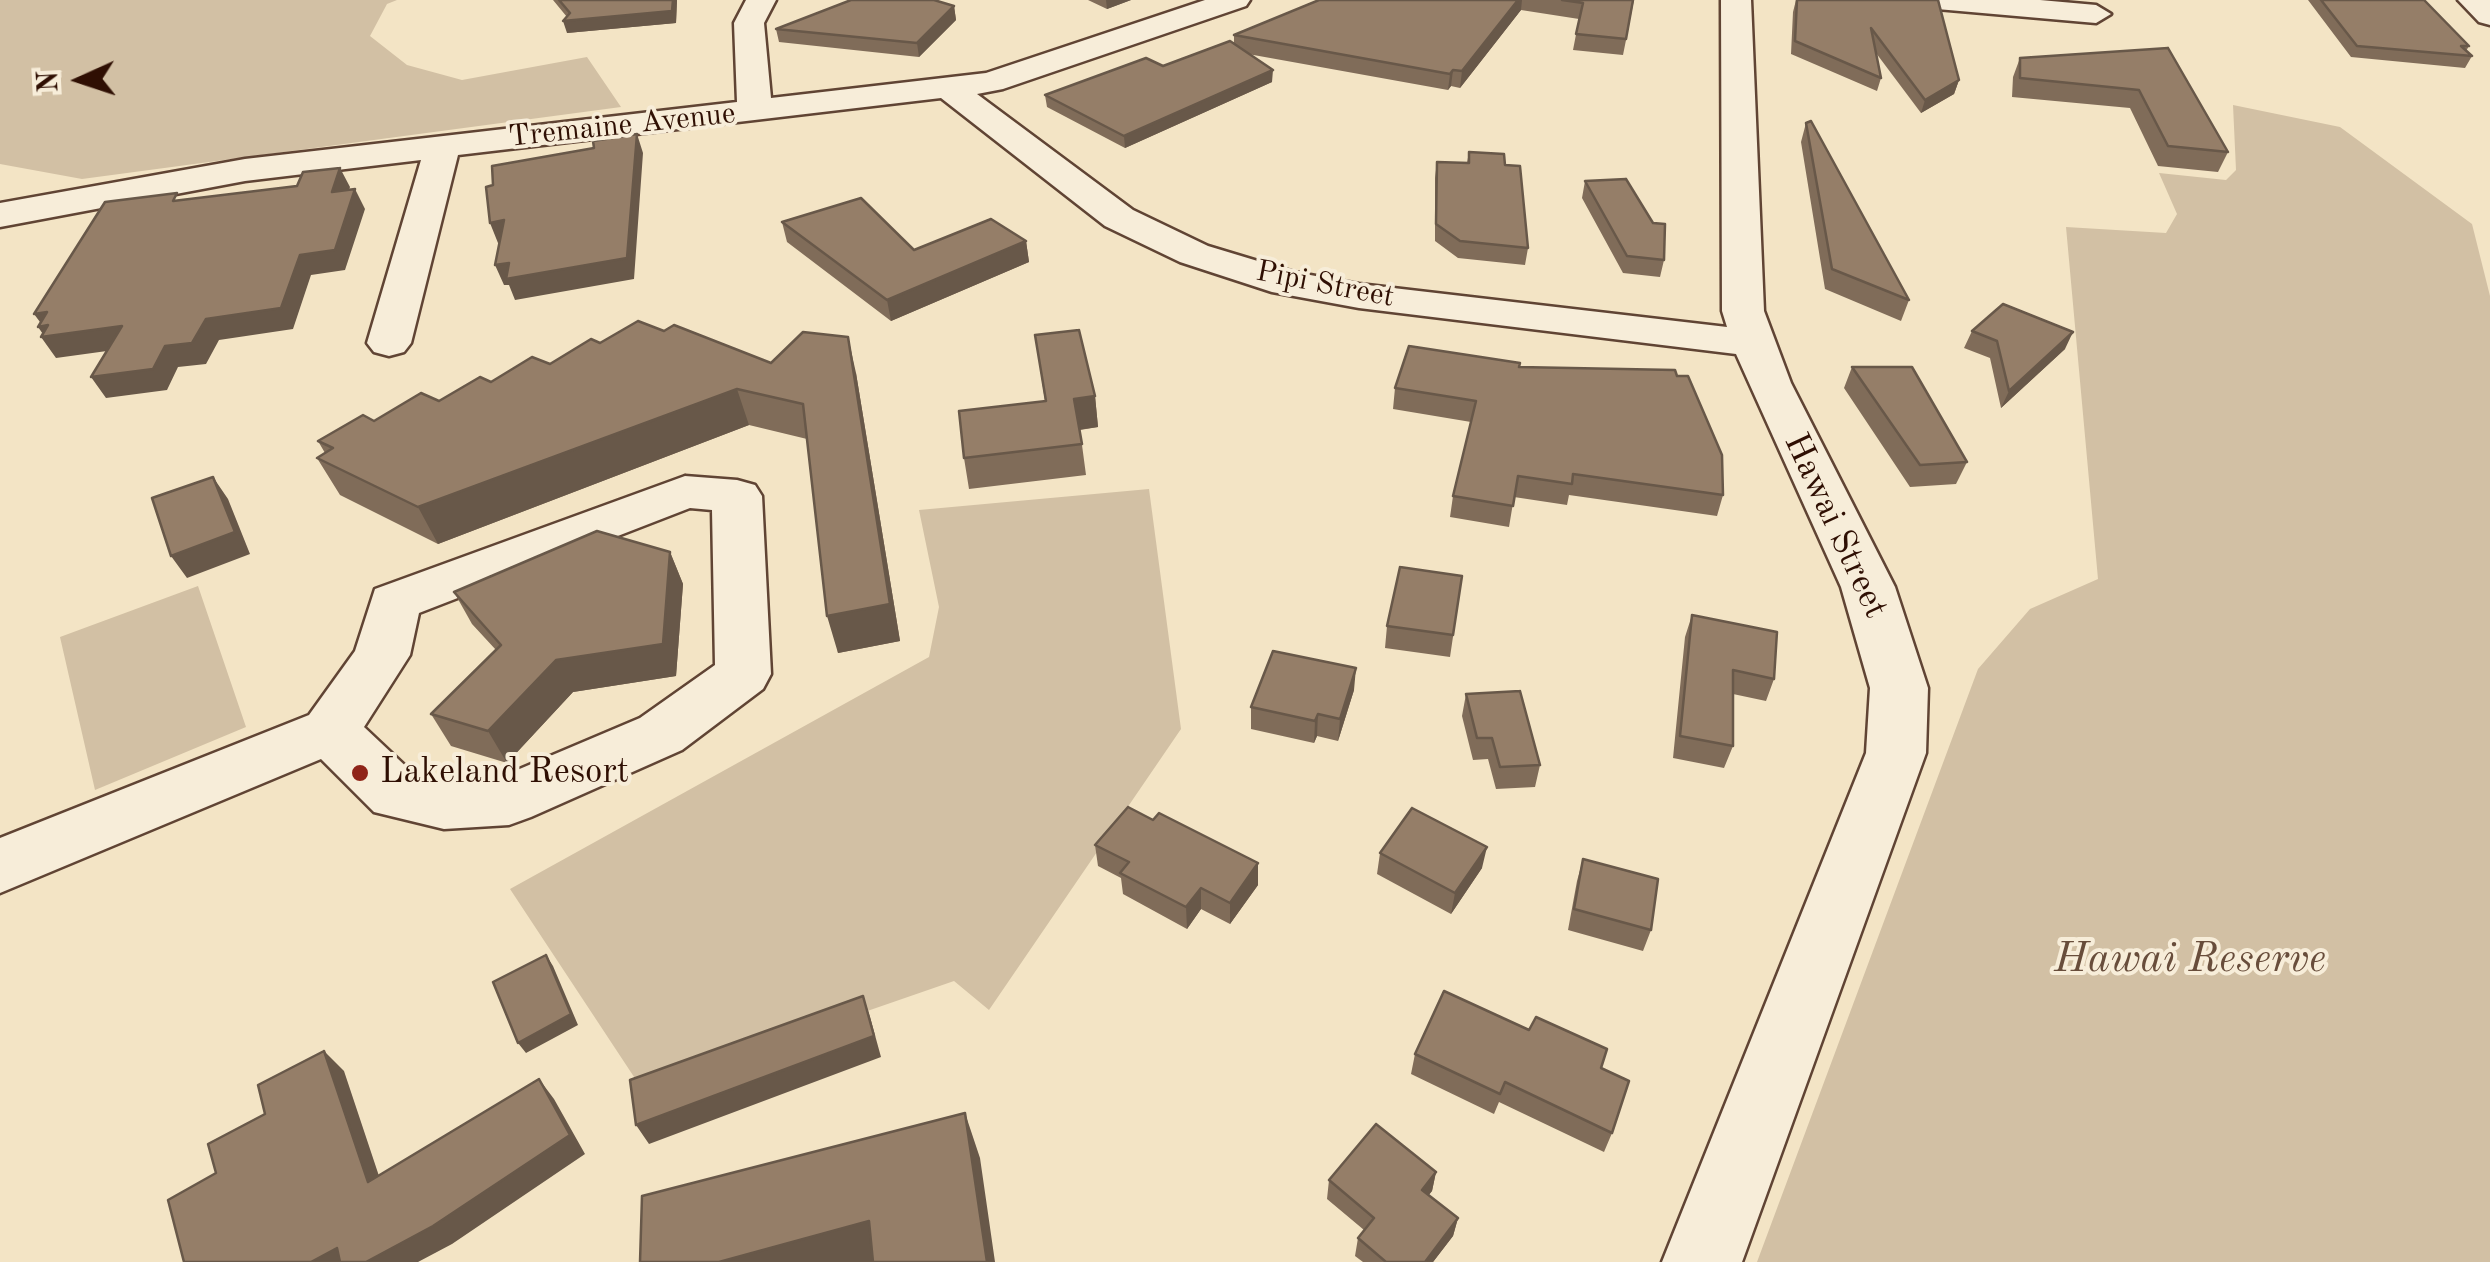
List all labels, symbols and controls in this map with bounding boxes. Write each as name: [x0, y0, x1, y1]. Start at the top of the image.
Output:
north arrow: [30, 30, 130, 130]
text: N: [36, 70, 65, 93]
street label: Tremaine Avenue: [507, 96, 737, 156]
street label: Pipi Street: [1253, 254, 1397, 316]
street label: Hawai Street: [1774, 427, 1896, 625]
place label: Lakeland Resort: [380, 752, 629, 794]
marker: Lakeland Resort: [349, 762, 371, 784]
park label: Hawai Reserve: [2054, 935, 2326, 985]

